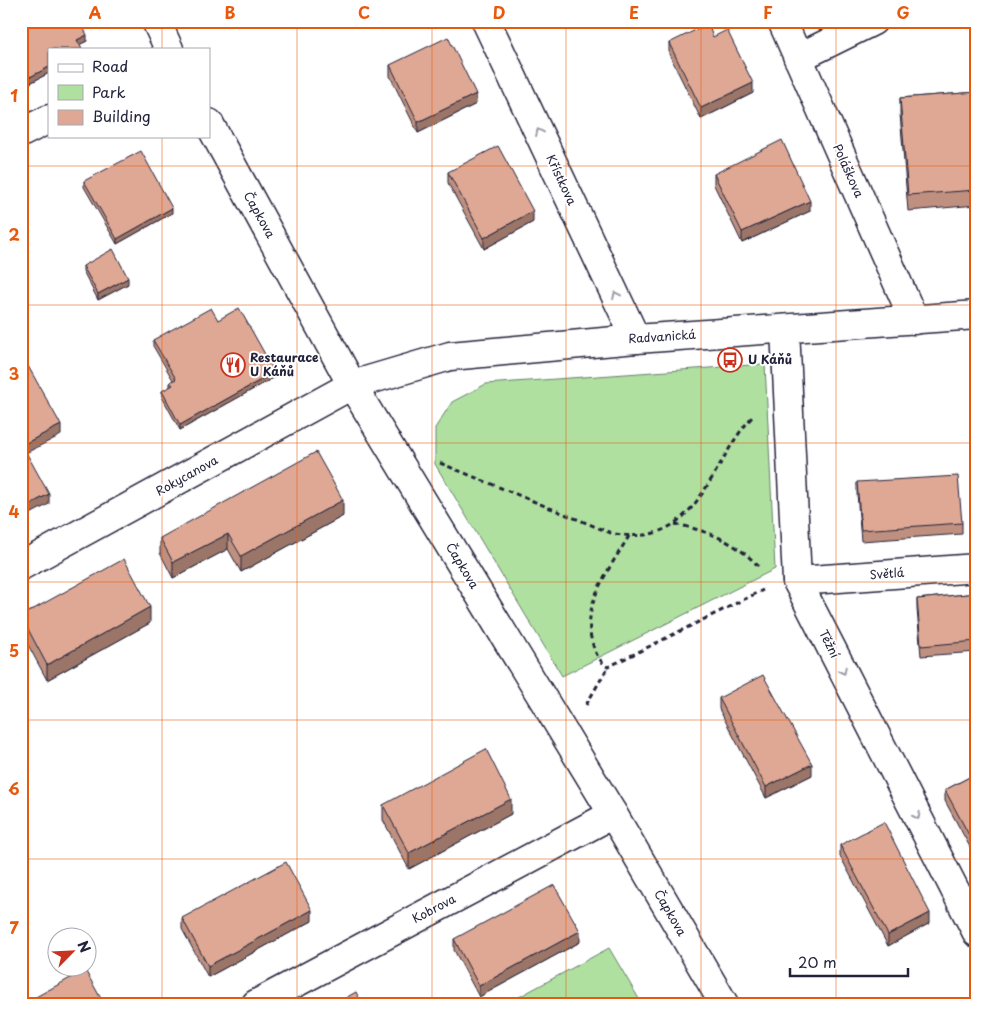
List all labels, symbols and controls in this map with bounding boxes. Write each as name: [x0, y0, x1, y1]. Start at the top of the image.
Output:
text: A: [89, 0, 102, 24]
text: B: [225, 0, 236, 24]
text: C: [358, 0, 370, 24]
text: D: [493, 0, 505, 24]
text: E: [629, 0, 639, 24]
text: F: [763, 0, 773, 24]
text: G: [896, 0, 910, 24]
legend: [48, 48, 210, 138]
text: Road: [92, 54, 128, 77]
text: Park: [92, 80, 126, 103]
text: 1: [10, 83, 18, 107]
text: Building: [92, 104, 151, 127]
one-way arrow: [534, 128, 545, 137]
street label: Poláškova: [829, 141, 869, 201]
street label: Křístkova: [542, 151, 582, 208]
street label: Čapkova: [240, 188, 280, 242]
text: 2: [8, 222, 20, 246]
one-way arrow: [611, 291, 622, 300]
street label: Radvanická: [628, 325, 697, 347]
bus stop icon: U Káňů: [717, 347, 743, 373]
place label: Restaurace U Káňů: [250, 348, 319, 380]
place label: U Káňů: [748, 350, 792, 368]
restaurant icon: Restaurace U Káňů: [220, 352, 246, 378]
text: 3: [9, 361, 19, 385]
street label: Rokycanova: [152, 450, 222, 500]
text: 4: [9, 499, 20, 523]
street label: Čapkova: [442, 539, 484, 593]
street label: Světlá: [869, 563, 905, 583]
street label: Těžní: [815, 626, 845, 661]
text: 5: [9, 638, 19, 662]
one-way arrow: [837, 666, 847, 675]
text: 6: [8, 776, 20, 800]
one-way arrow: [911, 810, 921, 819]
street label: Čapkova: [650, 886, 692, 940]
street label: Kobrova: [408, 889, 459, 927]
text: 7: [9, 915, 19, 939]
north arrow: [48, 928, 98, 978]
text: N: [72, 937, 96, 956]
scale bar: [790, 945, 908, 977]
text: 20 m: [798, 950, 837, 973]

